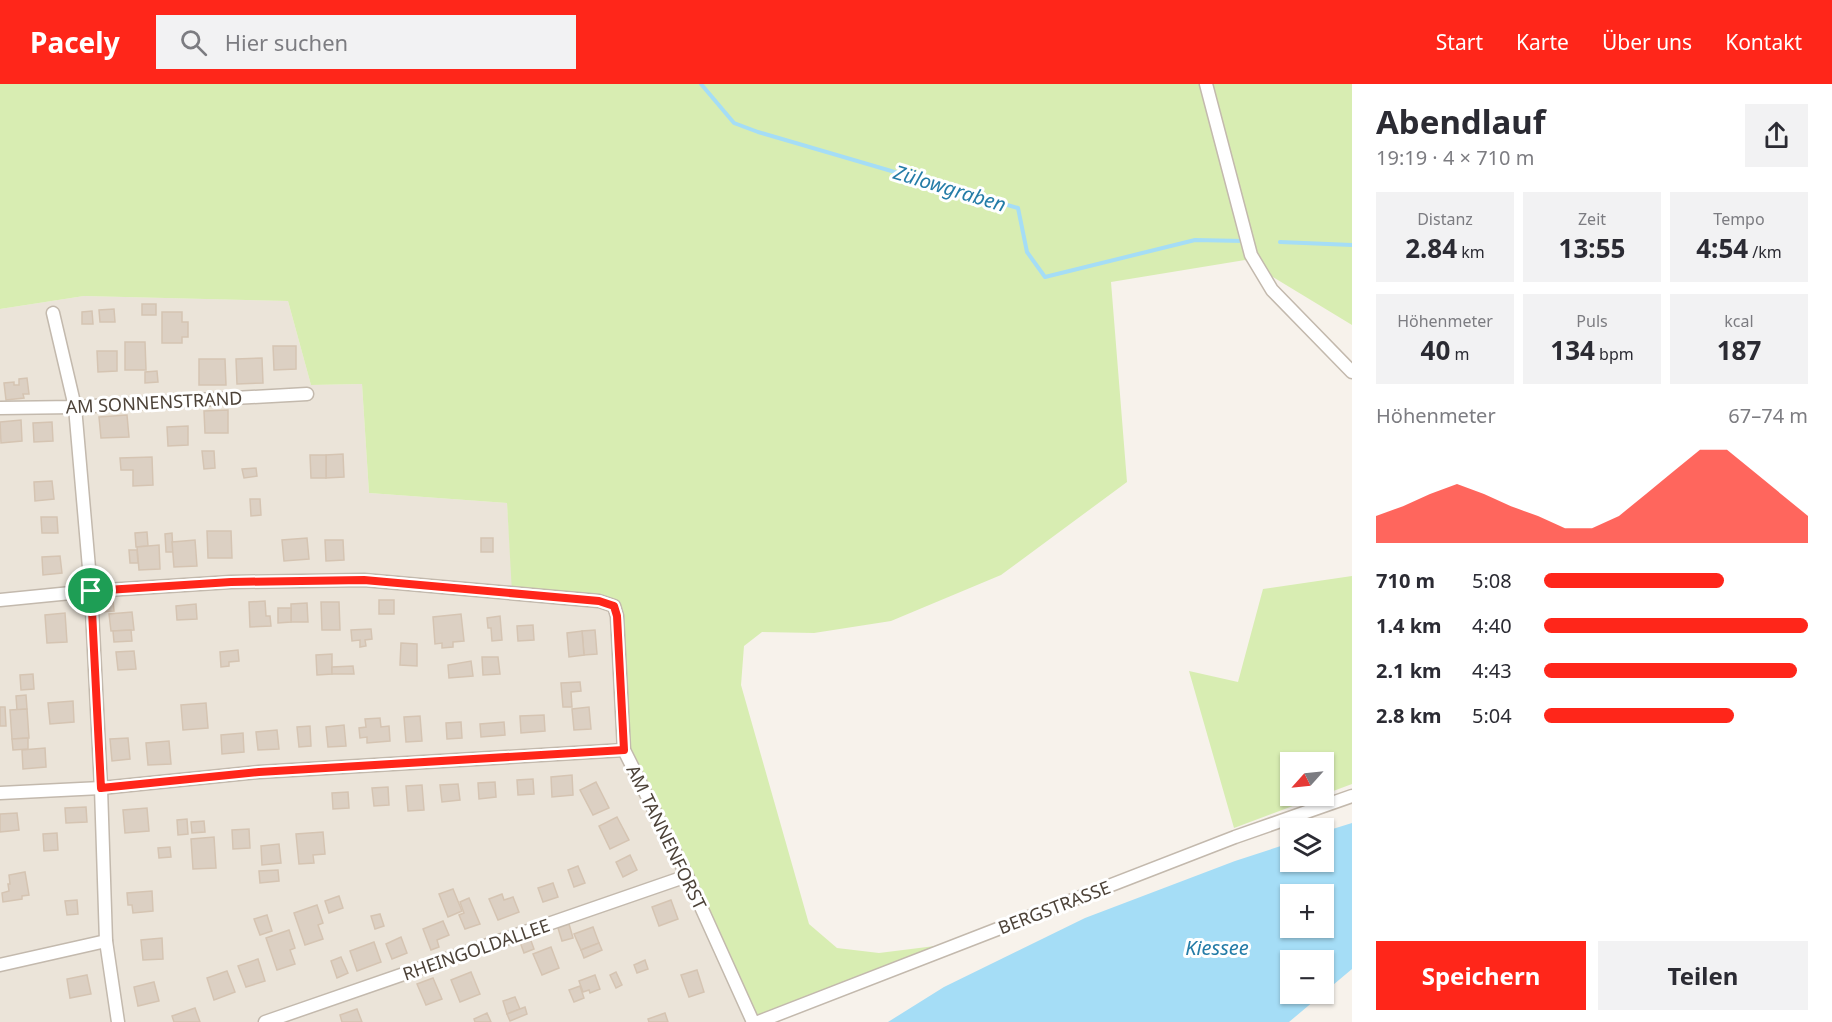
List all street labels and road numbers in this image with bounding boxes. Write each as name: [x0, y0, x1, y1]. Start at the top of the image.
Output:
street label: AM SONNENSTRAND: [65, 385, 243, 419]
street label: AM TANNENFORST: [622, 761, 712, 913]
street label: BERGSTRASSE: [994, 875, 1114, 939]
street label: RHEINGOLDALLEE: [399, 913, 553, 985]

